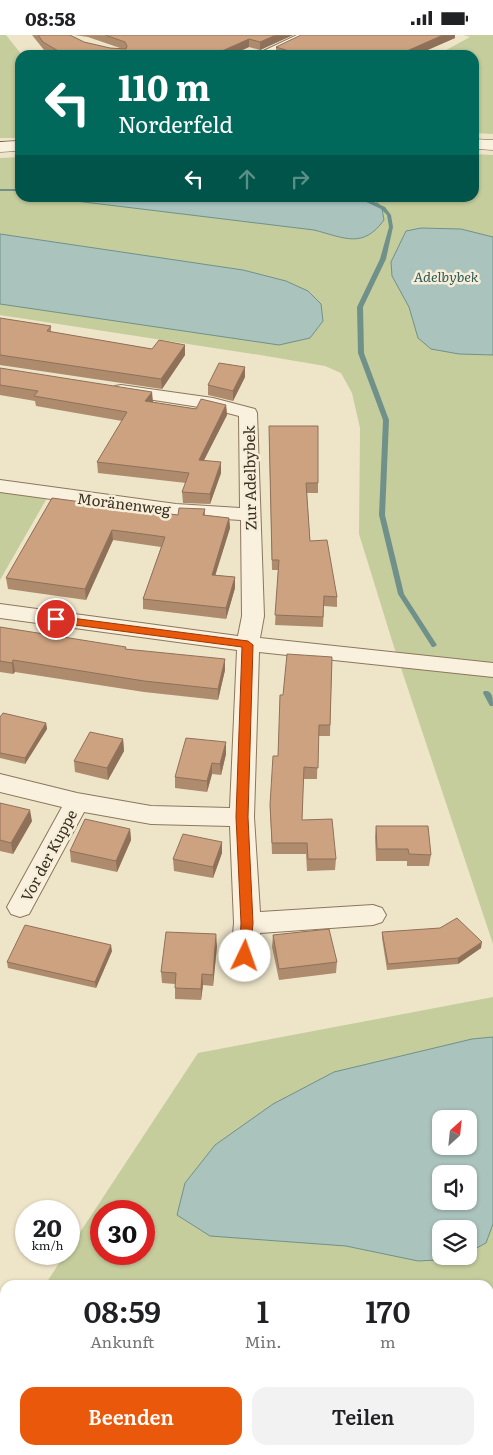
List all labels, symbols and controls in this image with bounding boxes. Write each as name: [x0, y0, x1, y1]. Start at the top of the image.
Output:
text: 08:58: [25, 4, 76, 32]
text: 110 m: [118, 60, 210, 112]
icon: left: [35, 70, 100, 135]
text: Norderfeld: [118, 107, 233, 140]
icon: left: [180, 165, 208, 193]
icon: ahead: [233, 165, 261, 193]
icon: right: [286, 165, 314, 193]
water label: Adelbybek: [413, 266, 479, 286]
street label: Zur Adelbybek: [237, 424, 261, 531]
street label: Moränenweg: [76, 486, 173, 520]
pin: [35, 598, 77, 640]
icon: arrive: [42, 605, 70, 633]
street label: Vor der Kuppe: [14, 805, 82, 905]
position arrow: [218, 929, 270, 981]
north arrow: [432, 1110, 478, 1155]
map controls: [432, 1110, 477, 1265]
button: sound: [432, 1165, 477, 1210]
speed limit sign: 30: [90, 1200, 155, 1265]
text: 20: [33, 1208, 62, 1245]
button: layers: [432, 1220, 477, 1265]
text: km/h: [32, 1236, 63, 1254]
text: 08:59: [84, 1288, 161, 1332]
text: 1: [257, 1288, 269, 1332]
text: 170: [365, 1288, 410, 1332]
text: Ankunft: [90, 1329, 154, 1353]
text: Min.: [244, 1329, 282, 1353]
text: m: [380, 1329, 396, 1353]
button: Beenden: [20, 1387, 242, 1445]
button: Teilen: [252, 1387, 474, 1445]

